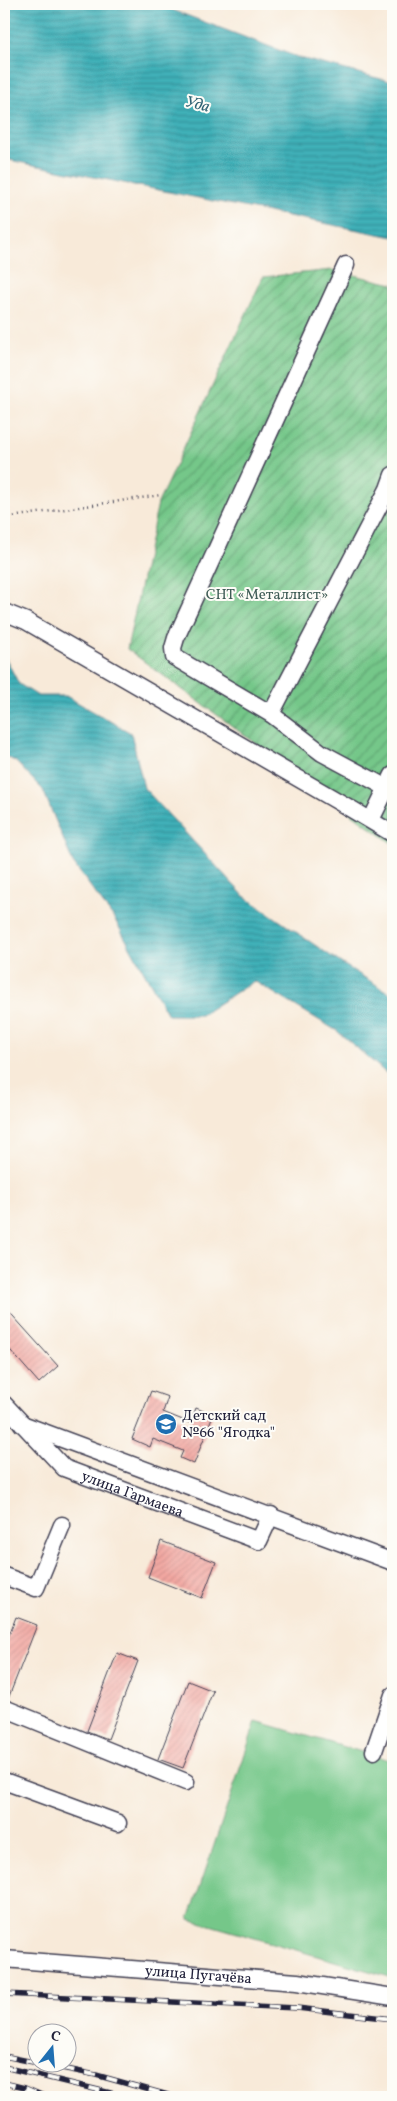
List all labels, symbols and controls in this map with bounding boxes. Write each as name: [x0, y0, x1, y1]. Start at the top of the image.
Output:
water label: Уда: [183, 91, 212, 119]
park label: СНТ «Металлист»: [206, 585, 328, 606]
place label: Детский сад №66 "Ягодка": [182, 1406, 275, 1444]
school or university icon: Детский сад №66 "Ягодка": [154, 1412, 178, 1436]
street label: улица Гармаева: [78, 1466, 186, 1524]
street label: улица Пугачёва: [144, 1961, 253, 1990]
north arrow: [28, 2024, 78, 2074]
text: С: [48, 2027, 62, 2047]

